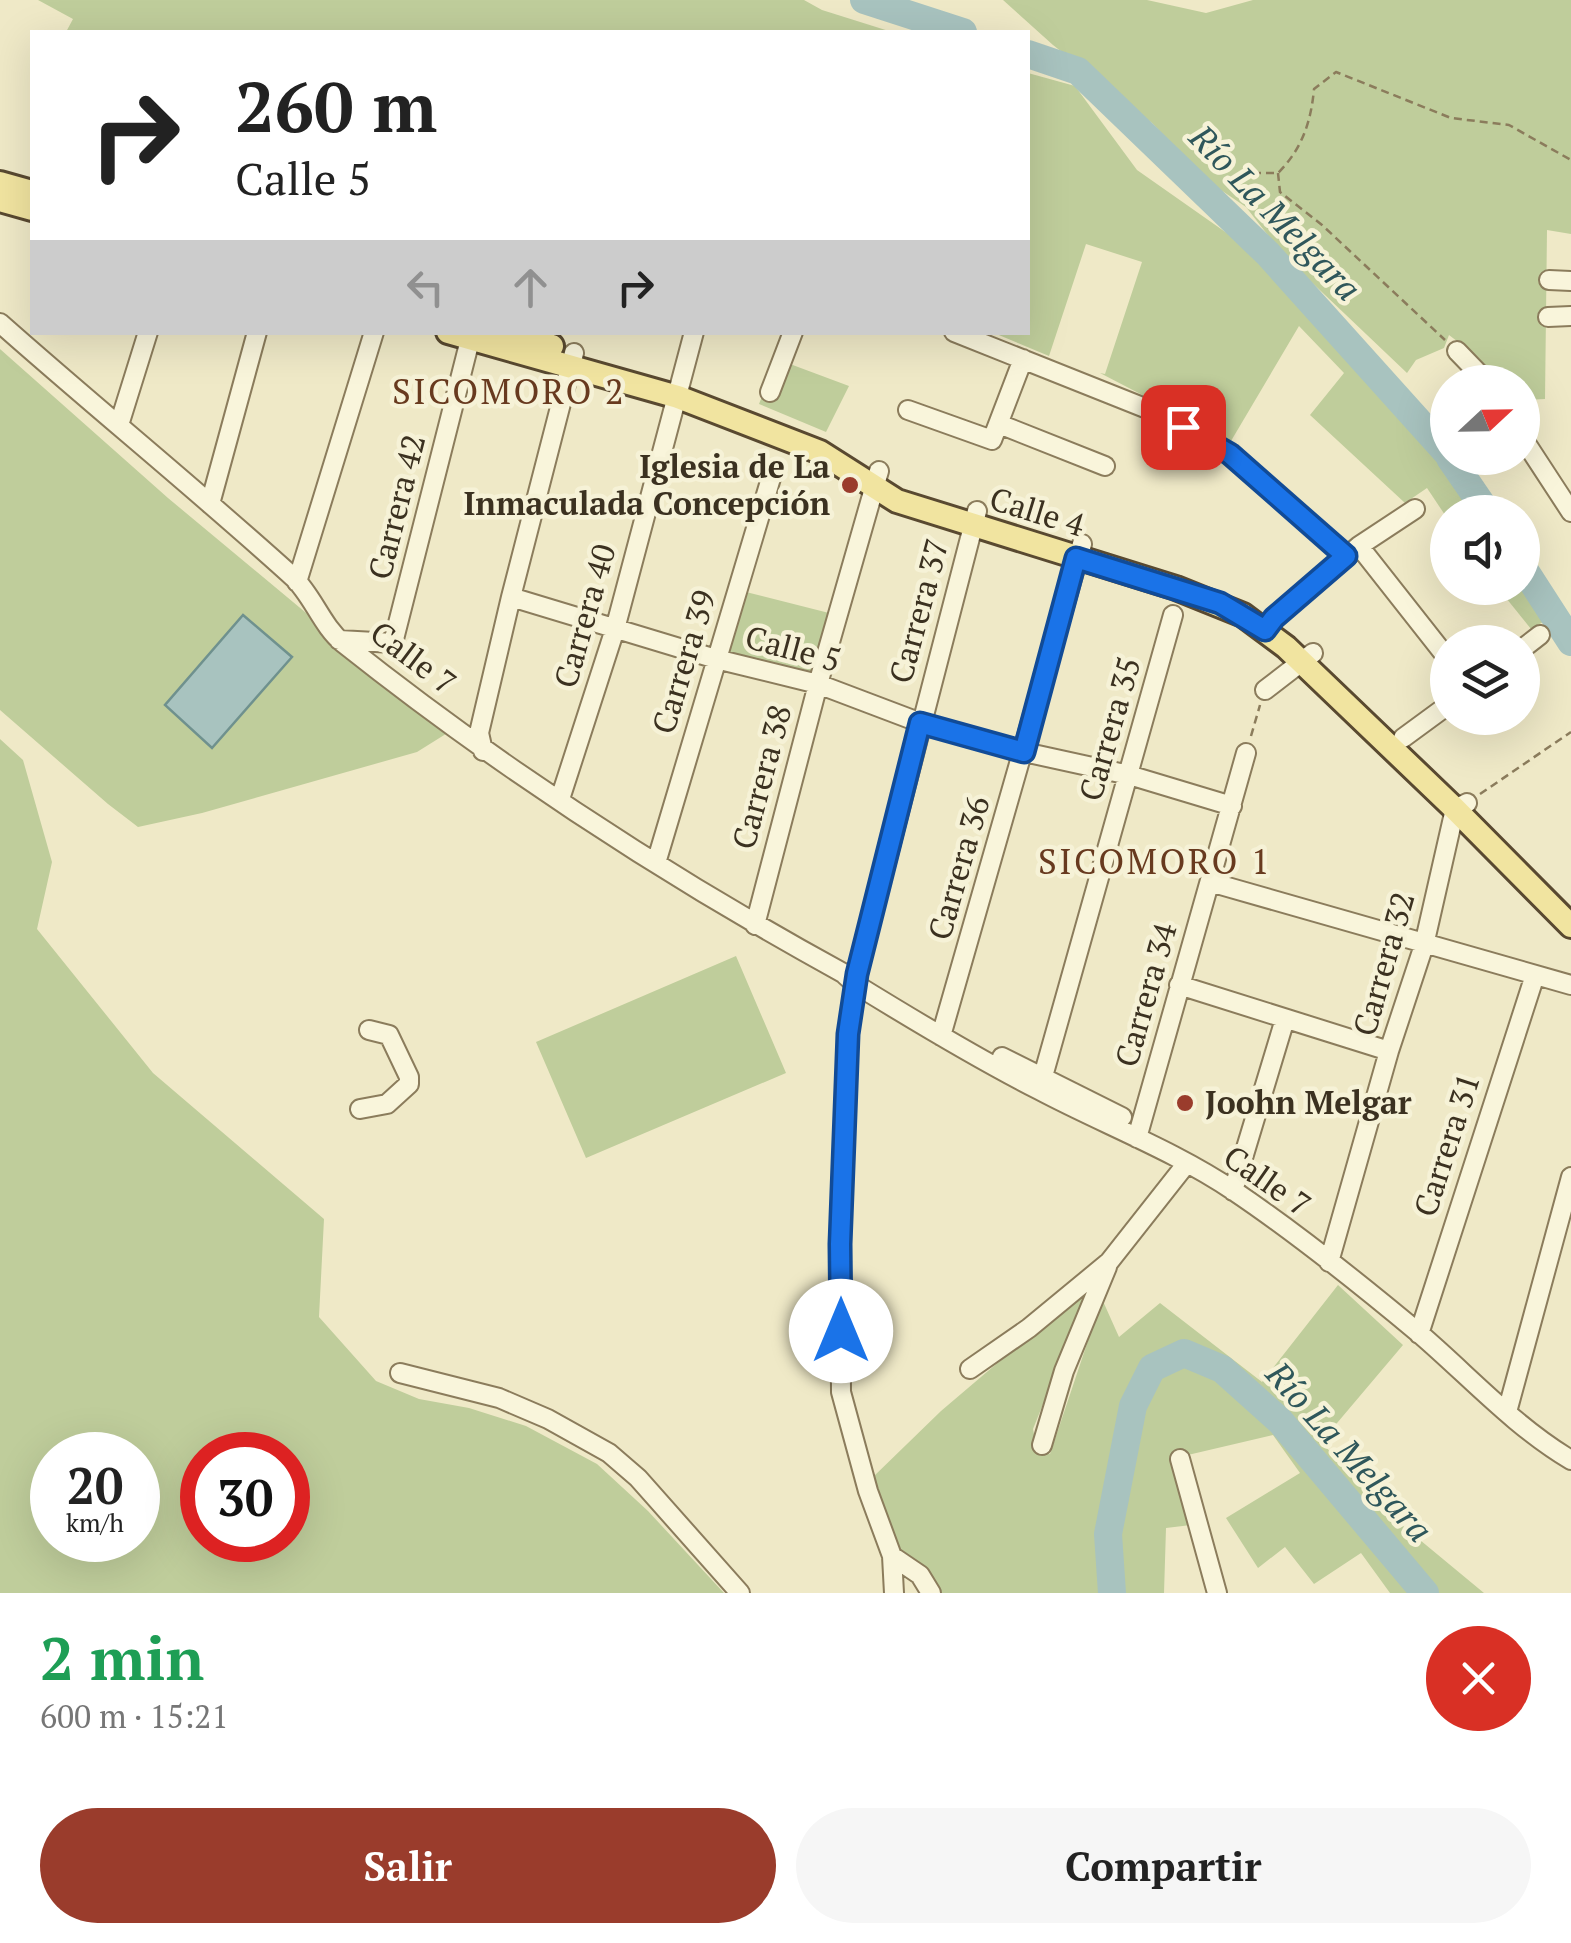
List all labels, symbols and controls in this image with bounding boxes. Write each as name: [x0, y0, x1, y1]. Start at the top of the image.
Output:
text: 260 m: [235, 59, 437, 152]
icon: right: [70, 70, 200, 200]
water label: Río La Melgara: [1179, 114, 1371, 310]
text: Calle 5: [235, 148, 371, 208]
icon: left: [398, 260, 453, 315]
icon: ahead: [503, 260, 558, 315]
icon: right: [608, 260, 663, 315]
north arrow: [1430, 365, 1540, 475]
map controls: [1430, 365, 1540, 735]
district label: SICOMORO 2: [392, 368, 626, 414]
pin: [1141, 385, 1226, 470]
icon: arrive: [1156, 400, 1211, 455]
street label: Carrera 42: [358, 430, 434, 584]
place label: Iglesia de La Inmaculada Concepción: [463, 445, 830, 524]
marker: Iglesia de La Inmaculada Concepción: [839, 474, 861, 496]
street label: Calle 4: [985, 477, 1090, 545]
button: sound: [1430, 495, 1540, 605]
street label: Carrera 37: [879, 534, 957, 688]
street label: Carrera 40: [543, 539, 625, 693]
street label: Carrera 39: [641, 585, 725, 739]
street label: Calle 7: [362, 611, 465, 703]
street label: Calle 5: [741, 615, 846, 681]
button: layers: [1430, 625, 1540, 735]
street label: Carrera 35: [1068, 652, 1150, 806]
street label: Carrera 38: [722, 700, 800, 854]
street label: Carrera 36: [917, 791, 999, 945]
district label: SICOMORO 1: [1038, 838, 1272, 884]
street label: Carrera 32: [1342, 887, 1424, 1041]
street label: Carrera 34: [1104, 918, 1186, 1072]
street label: Carrera 31: [1403, 1068, 1489, 1221]
place label: Joohn Melgar: [1205, 1081, 1412, 1123]
marker: Joohn Melgar: [1174, 1092, 1196, 1114]
street label: Calle 7: [1216, 1135, 1319, 1225]
position arrow: [789, 1279, 893, 1383]
water label: Río La Melgara: [1256, 1351, 1443, 1551]
speed limit sign: 30: [180, 1432, 310, 1562]
text: 20: [67, 1452, 123, 1518]
text: km/h: [66, 1506, 124, 1539]
text: 2 min: [40, 1618, 204, 1697]
button: close: [1426, 1626, 1531, 1731]
text: 600 m · 15:21: [40, 1695, 228, 1737]
button: Salir: [40, 1808, 776, 1923]
button: Compartir: [796, 1808, 1531, 1923]

